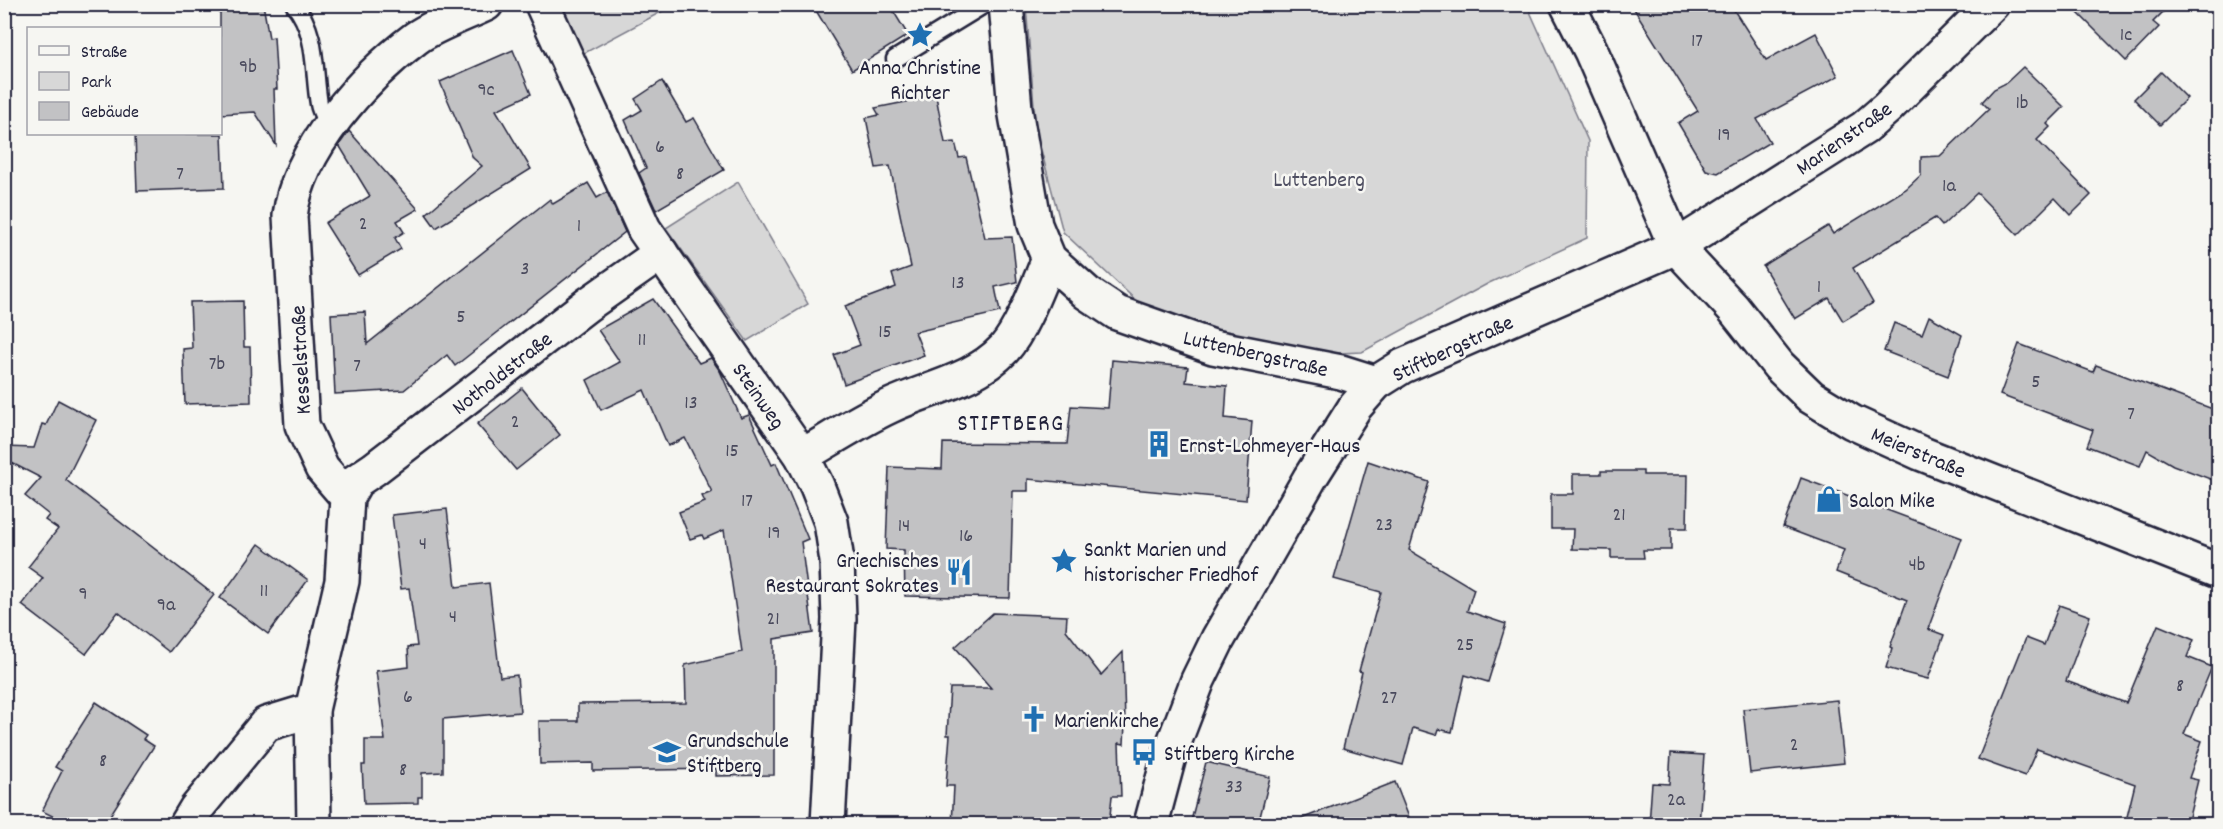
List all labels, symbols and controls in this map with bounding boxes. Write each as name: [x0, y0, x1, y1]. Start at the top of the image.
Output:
place icon: Anna Christine Richter: [905, 20, 935, 50]
house number: 1c: [2120, 22, 2132, 50]
legend: [27, 27, 222, 135]
house number: 17: [1691, 28, 1703, 56]
text: Straße: [81, 41, 127, 66]
house number: 9b: [239, 54, 257, 82]
place label: Anna Christine Richter: [859, 54, 981, 110]
text: Park: [81, 71, 112, 96]
house number: 9c: [477, 77, 495, 105]
house number: 1b: [2015, 90, 2029, 118]
street label: Marienstraße: [1791, 95, 1899, 184]
text: Gebäude: [81, 101, 139, 126]
house number: 19: [1717, 122, 1731, 150]
house number: 6: [655, 134, 665, 162]
house number: 7: [176, 161, 184, 189]
house number: 8: [676, 161, 684, 189]
park label: Luttenberg: [1273, 166, 1365, 197]
house number: 1a: [1942, 173, 1956, 201]
house number: 2: [359, 211, 367, 239]
house number: 1: [577, 213, 581, 241]
house number: 3: [521, 256, 529, 284]
house number: 13: [951, 270, 965, 298]
house number: 1: [1817, 274, 1821, 302]
street label: Kesselstraße: [284, 304, 321, 415]
house number: 5: [456, 304, 466, 332]
street label: Stiftbergstraße: [1388, 309, 1519, 392]
house number: 15: [878, 319, 892, 347]
street label: Luttenbergstraße: [1180, 324, 1331, 387]
street label: Notholdstraße: [446, 326, 560, 424]
house number: 11: [638, 327, 646, 355]
house number: 7b: [209, 351, 225, 379]
house number: 7: [353, 353, 361, 381]
street label: Steinweg: [723, 357, 791, 437]
house number: 5: [2031, 369, 2041, 397]
house number: 13: [684, 390, 698, 418]
house number: 7: [2127, 401, 2135, 429]
district label: STIFTBERG: [957, 408, 1065, 442]
house number: 2: [511, 409, 519, 437]
street label: Meierstraße: [1865, 420, 1970, 488]
building icon: Ernst-Lohmeyer-Haus: [1144, 429, 1174, 459]
place label: Ernst-Lohmeyer-Haus: [1179, 432, 1360, 463]
house number: 15: [725, 438, 739, 466]
shop icon: Salon Mike: [1814, 484, 1844, 514]
place label: Salon Mike: [1849, 487, 1935, 518]
house number: 17: [741, 488, 753, 516]
house number: 21: [1612, 502, 1626, 530]
house number: 23: [1375, 512, 1393, 540]
house number: 14: [898, 513, 910, 541]
house number: 19: [767, 520, 781, 548]
house number: 16: [959, 523, 973, 551]
house number: 4: [419, 531, 427, 559]
place label: Sankt Marien und historischer Friedhof: [1084, 536, 1259, 592]
place icon: Sankt Marien und historischer Friedhof: [1049, 546, 1079, 576]
place label: Griechisches Restaurant Sokrates: [766, 547, 939, 603]
house number: 4b: [1909, 552, 1925, 580]
restaurant icon: Griechisches Restaurant Sokrates: [944, 557, 974, 587]
house number: 11: [260, 578, 268, 606]
house number: 9: [78, 581, 88, 609]
house number: 9a: [157, 592, 176, 620]
house number: 4: [449, 604, 457, 632]
house number: 21: [766, 606, 780, 634]
house number: 25: [1456, 632, 1474, 660]
house number: 8: [2176, 673, 2184, 701]
house number: 6: [403, 684, 413, 712]
house number: 27: [1381, 685, 1397, 713]
church icon: Marienkirche: [1019, 704, 1049, 734]
place label: Marienkirche: [1054, 707, 1159, 738]
place label: Grundschule Stiftberg: [687, 727, 789, 783]
house number: 2: [1790, 732, 1798, 760]
school or university icon: Grundschule Stiftberg: [652, 737, 682, 767]
bus stop icon: Stiftberg Kirche: [1129, 737, 1159, 767]
place label: Stiftberg Kirche: [1164, 740, 1295, 771]
house number: 8: [99, 748, 107, 776]
house number: 8: [399, 757, 407, 785]
house number: 33: [1225, 774, 1243, 802]
house number: 2a: [1667, 787, 1686, 815]

